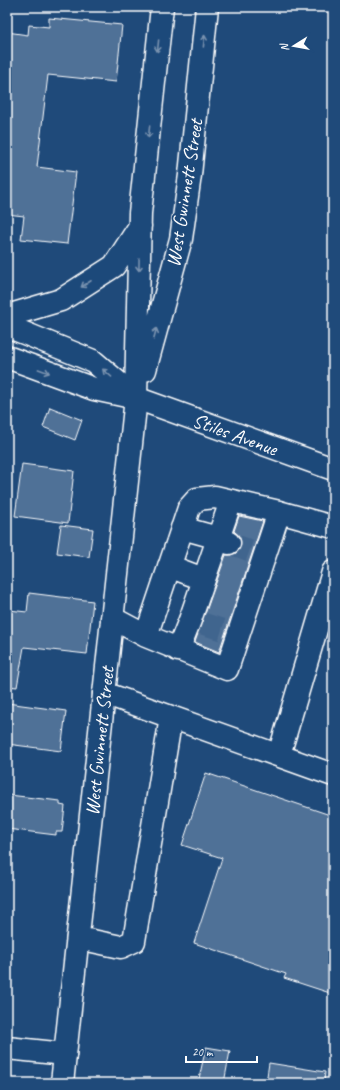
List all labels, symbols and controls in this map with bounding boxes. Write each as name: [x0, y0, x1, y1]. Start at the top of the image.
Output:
north arrow: [274, 26, 314, 66]
one-way arrow: [200, 35, 208, 48]
one-way arrow: [154, 39, 162, 52]
text: N: [276, 41, 292, 53]
street label: West Gwinnett Street: [160, 115, 209, 269]
one-way arrow: [145, 125, 153, 138]
one-way arrow: [135, 258, 143, 271]
one-way arrow: [80, 281, 92, 289]
one-way arrow: [152, 328, 159, 341]
one-way arrow: [37, 368, 50, 375]
one-way arrow: [101, 368, 112, 377]
street label: Stiles Avenue: [189, 408, 282, 462]
street label: West Gwinnett Street: [79, 663, 120, 817]
scale bar: [186, 1038, 257, 1064]
text: 20 m: [192, 1044, 214, 1060]

